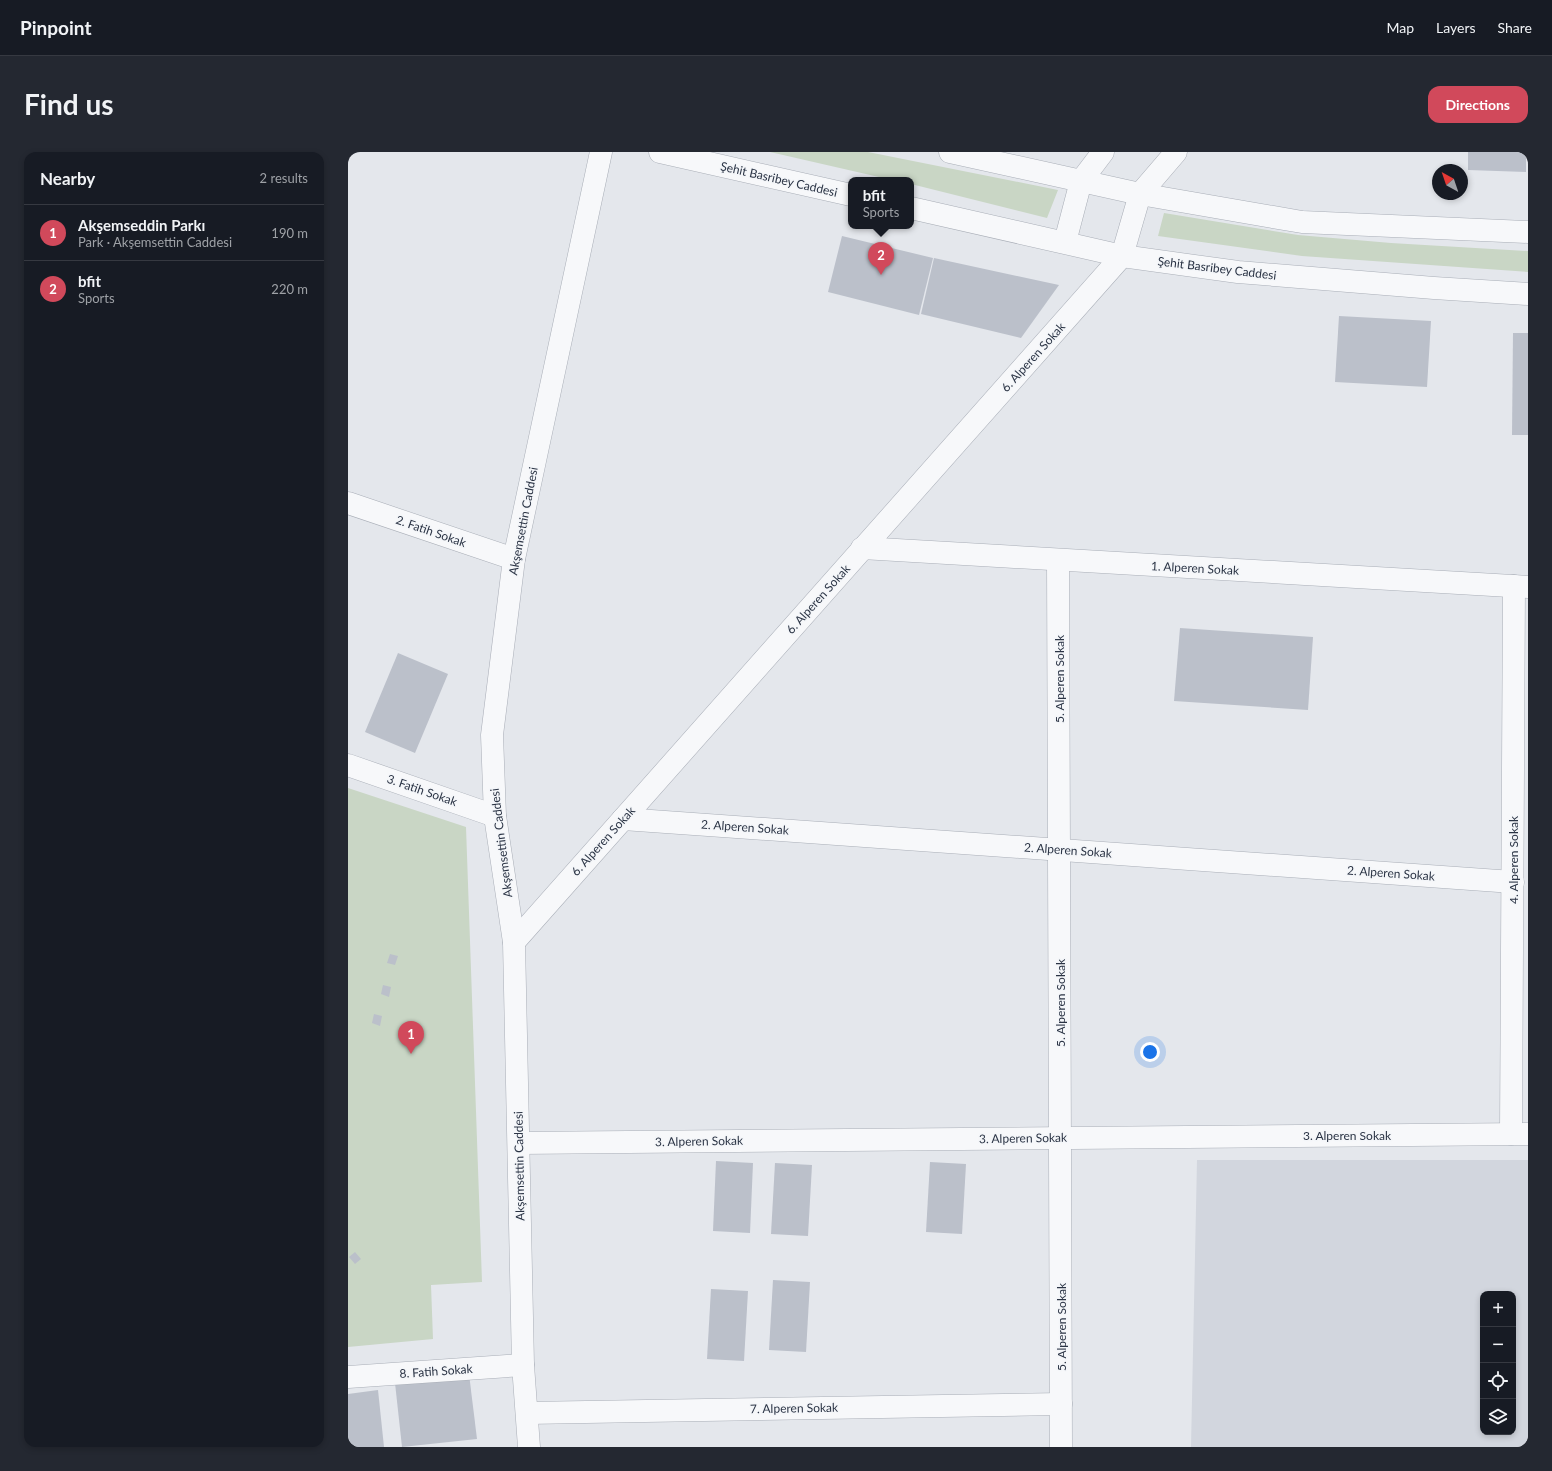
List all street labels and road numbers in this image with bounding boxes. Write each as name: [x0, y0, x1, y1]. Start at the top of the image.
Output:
street label: Şehit Basribey Caddesi: [719, 158, 839, 200]
street label: Şehit Basribey Caddesi: [1157, 253, 1277, 283]
street label: 6. Alperen Sokak: [998, 319, 1069, 395]
street label: Akşemsettin Caddesi: [505, 466, 541, 576]
street label: 2. Fatih Sokak: [394, 512, 469, 550]
street label: 1. Alperen Sokak: [1151, 558, 1240, 578]
street label: 6. Alperen Sokak: [783, 561, 854, 637]
street label: 5. Alperen Sokak: [1052, 634, 1067, 723]
street label: 3. Fatih Sokak: [385, 771, 460, 809]
street label: Akşemsettin Caddesi: [487, 787, 515, 898]
street label: 6. Alperen Sokak: [568, 803, 639, 879]
street label: 4. Alperen Sokak: [1506, 815, 1521, 904]
street label: 2. Alperen Sokak: [701, 816, 790, 838]
street label: 2. Alperen Sokak: [1024, 839, 1113, 861]
street label: 2. Alperen Sokak: [1347, 862, 1436, 884]
street label: 5. Alperen Sokak: [1053, 958, 1068, 1047]
street label: Akşemsettin Caddesi: [511, 1111, 527, 1221]
street label: 3. Alperen Sokak: [1303, 1128, 1392, 1143]
street label: 3. Alperen Sokak: [979, 1130, 1068, 1146]
street label: 3. Alperen Sokak: [655, 1133, 744, 1149]
street label: 5. Alperen Sokak: [1054, 1282, 1069, 1371]
street label: 8. Fatih Sokak: [399, 1361, 474, 1381]
street label: 7. Alperen Sokak: [750, 1400, 839, 1416]

